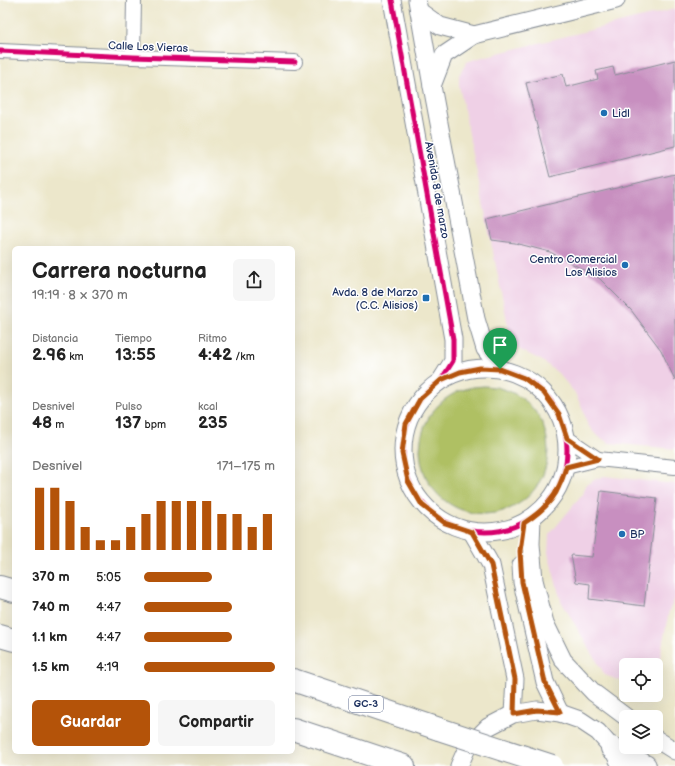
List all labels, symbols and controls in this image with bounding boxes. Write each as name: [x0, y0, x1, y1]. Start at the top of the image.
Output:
street label: Calle Los Vieras: [108, 39, 189, 55]
place label: Lidl: [612, 107, 630, 120]
marker: Lidl: [599, 108, 609, 118]
street label: Avenida 8 de marzo: [422, 140, 452, 240]
place label: Centro Comercial Los Alisios: [530, 253, 618, 279]
text: Carrera nocturna: [32, 258, 207, 285]
button: share: [233, 259, 275, 301]
marker: Centro Comercial Los Alisios: [620, 260, 630, 270]
place label: Avda. 8 de Marzo (C.C. Alisios): [332, 286, 418, 312]
text: 19:19 · 8 × 370 m: [32, 287, 128, 303]
marker: Avda. 8 de Marzo (C.C. Alisios): [421, 293, 431, 303]
pin: [483, 328, 517, 369]
text: Distancia: [32, 332, 78, 345]
text: Tiempo: [115, 332, 152, 345]
text: Ritmo: [198, 332, 227, 345]
icon: arrive: [489, 334, 511, 356]
text: 2.96: [32, 345, 66, 365]
text: 13:55: [115, 345, 156, 365]
text: 4:42: [198, 345, 232, 365]
text: km: [66, 350, 84, 363]
text: /km: [232, 350, 255, 363]
text: Desnivel: [32, 400, 74, 413]
text: Pulso: [115, 400, 142, 413]
text: kcal: [198, 400, 218, 413]
text: 48: [32, 413, 52, 433]
text: 137: [115, 413, 141, 433]
text: 235: [198, 413, 228, 433]
text: m: [52, 418, 64, 431]
text: bpm: [141, 418, 166, 431]
text: Desnivel: [32, 458, 82, 474]
text: 171–175 m: [217, 458, 275, 474]
place label: BP: [630, 528, 645, 541]
marker: BP: [617, 529, 627, 539]
text: 370 m: [32, 569, 69, 585]
text: 5:05: [96, 569, 121, 585]
text: 740 m: [32, 599, 70, 615]
text: 4:47: [96, 599, 121, 615]
text: 1.1 km: [32, 629, 67, 645]
text: 4:47: [96, 629, 121, 645]
map controls: [619, 658, 663, 754]
button: locate: [619, 658, 663, 702]
text: 1.5 km: [32, 659, 69, 675]
text: 4:19: [96, 659, 119, 675]
road number: GC-3: [349, 696, 383, 712]
button: Guardar: [32, 700, 150, 746]
button: Compartir: [158, 700, 275, 746]
button: layers: [619, 710, 663, 754]

